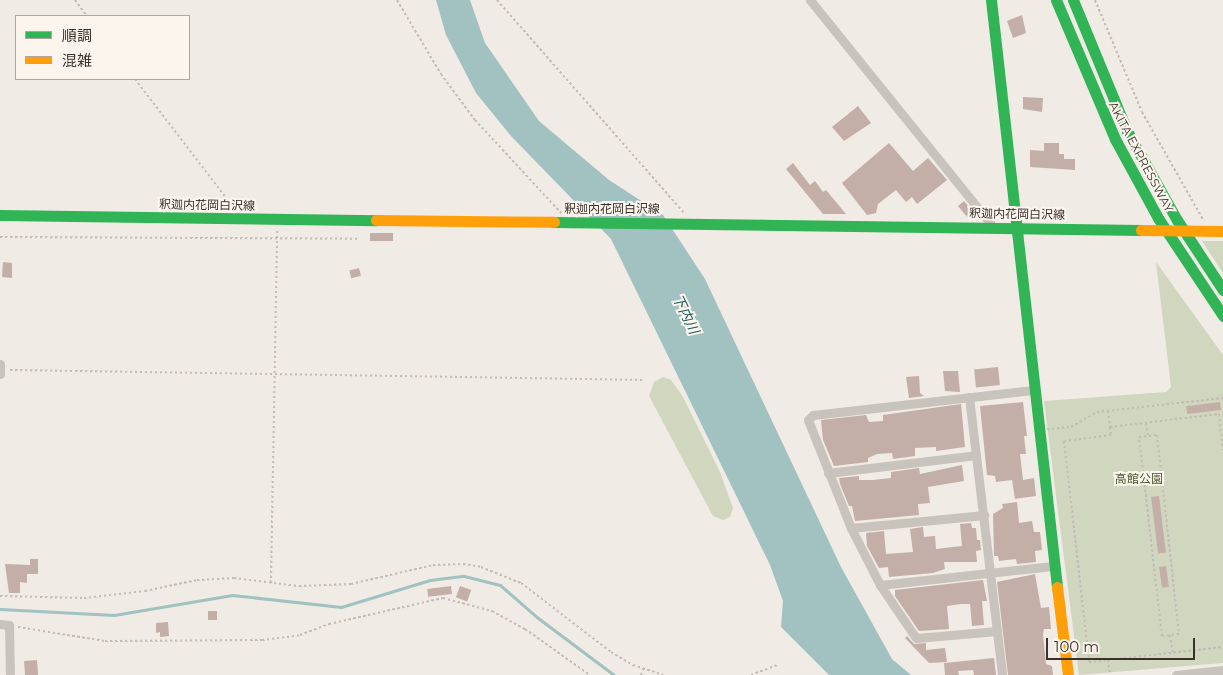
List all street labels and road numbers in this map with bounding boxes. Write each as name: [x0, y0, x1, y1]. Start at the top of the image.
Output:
street label: AKITA EXPRESSWAY: [1106, 99, 1176, 215]
street label: 釈迦内花岡白沢線: [159, 197, 255, 213]
street label: 釈迦内花岡白沢線: [564, 202, 660, 216]
street label: 釈迦内花岡白沢線: [969, 206, 1065, 222]

